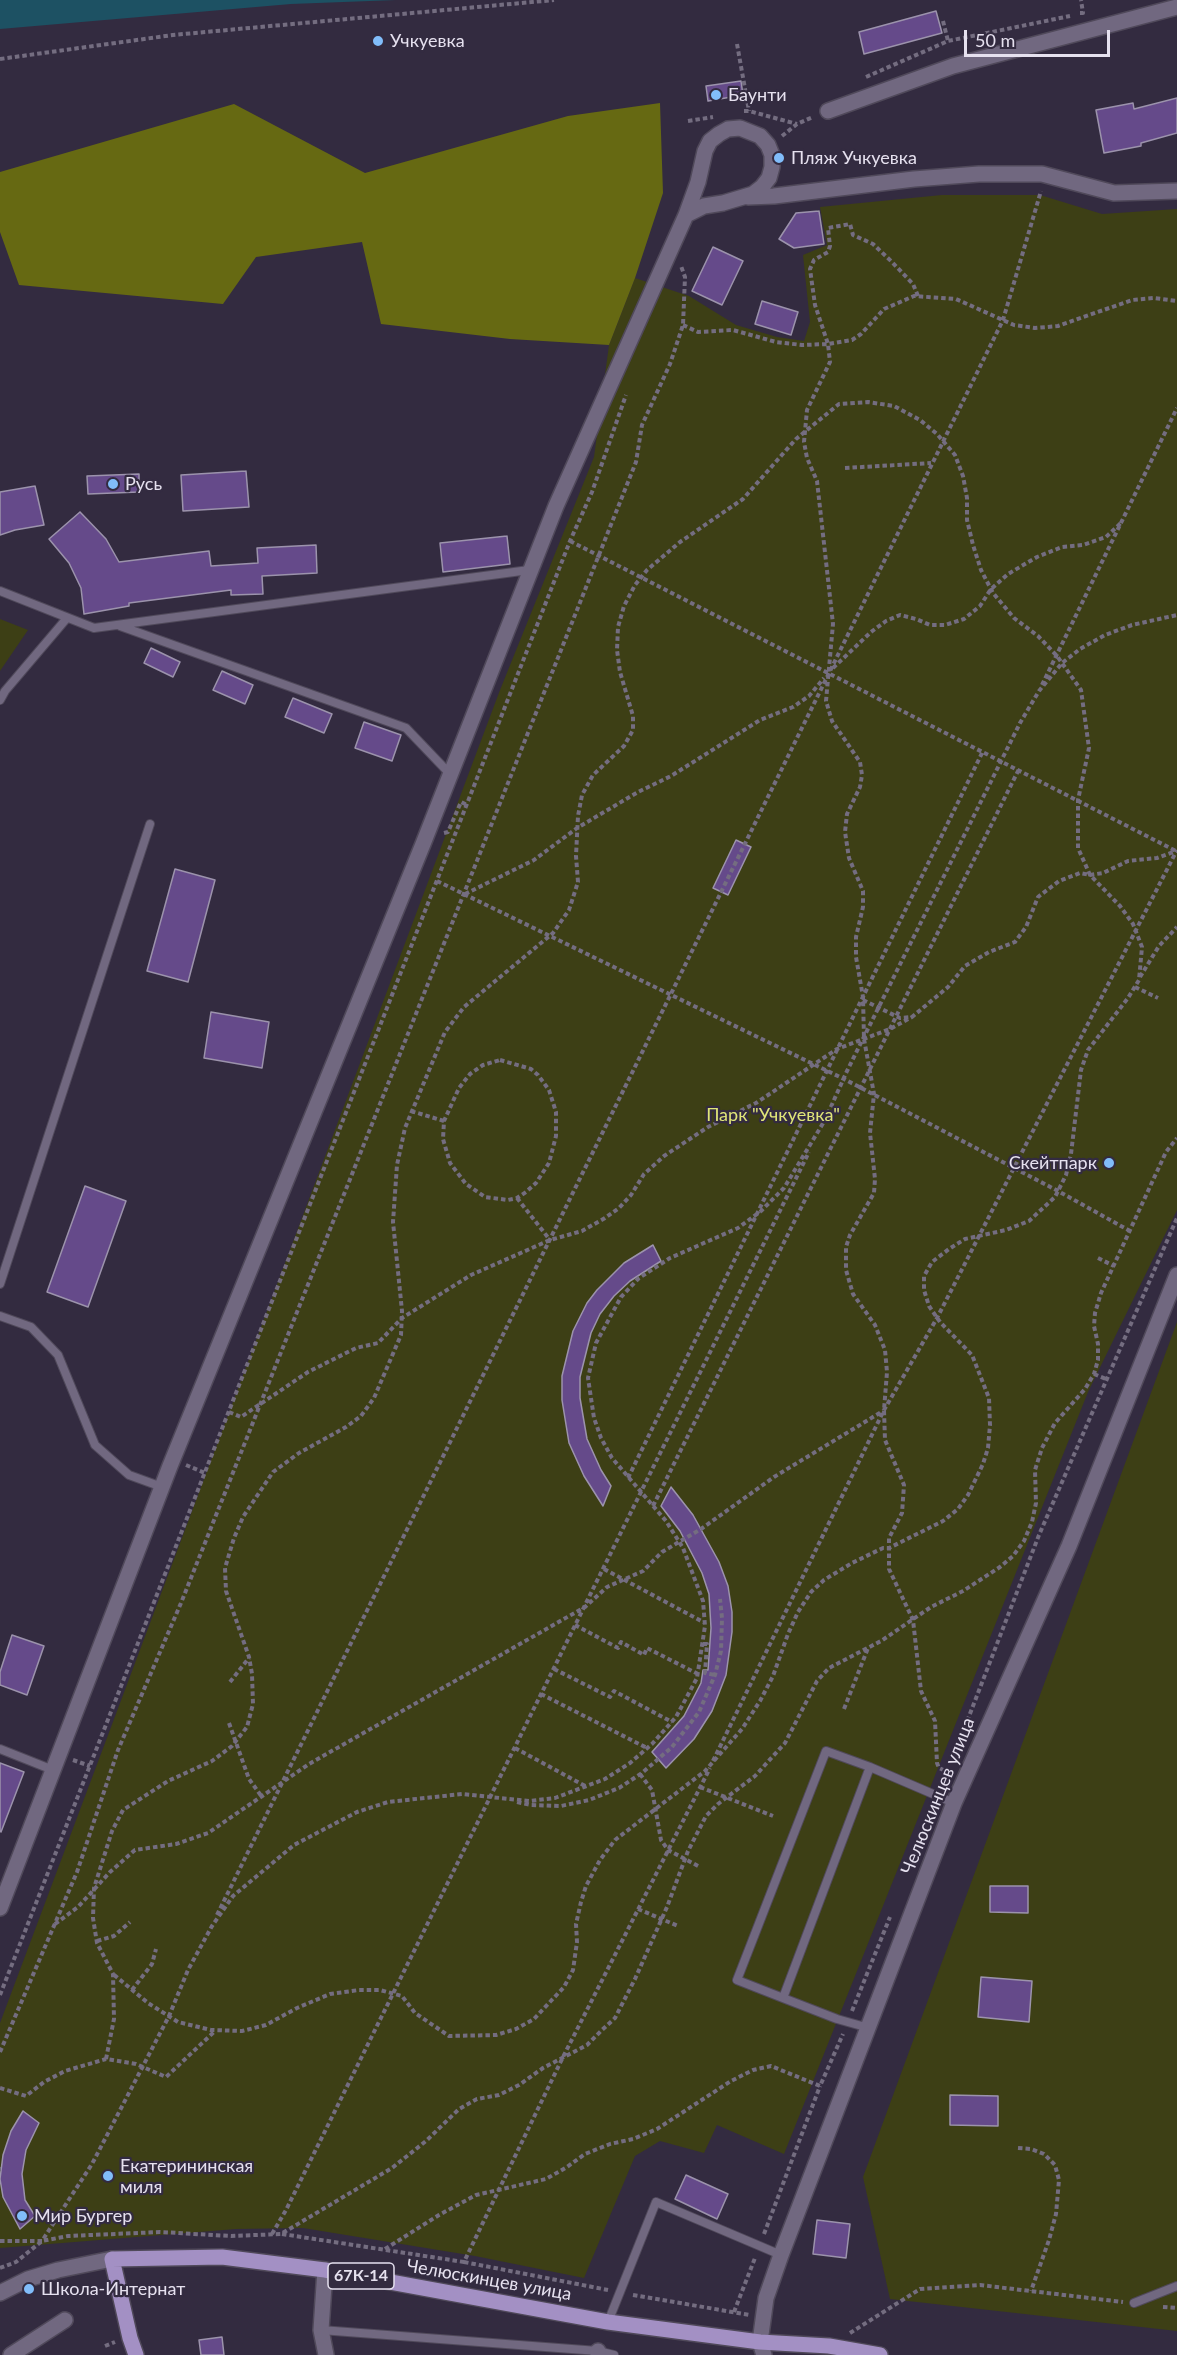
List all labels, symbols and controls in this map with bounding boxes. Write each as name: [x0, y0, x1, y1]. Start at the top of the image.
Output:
scale bar: [967, 18, 1112, 56]
text: 50 m: [975, 29, 1015, 51]
place label: Учкуевка: [390, 30, 465, 52]
marker: Учкуевка: [371, 34, 385, 48]
place label: Баунти: [728, 84, 787, 106]
marker: Баунти: [709, 88, 723, 102]
place label: Пляж Учкуевка: [791, 147, 917, 169]
marker: Пляж Учкуевка: [772, 151, 786, 165]
place label: Русь: [125, 473, 162, 495]
marker: Русь: [106, 477, 120, 491]
park label: Парк "Учкуевка": [706, 1104, 840, 1126]
place label: Скейтпарк: [1009, 1152, 1097, 1174]
marker: Скейтпарк: [1102, 1156, 1116, 1170]
street label: Челюскинцев улица: [897, 1714, 979, 1878]
place label: Екатерининская миля: [120, 2155, 253, 2198]
marker: Екатерининская миля: [101, 2169, 115, 2183]
place label: Мир Бургер: [34, 2205, 132, 2227]
marker: Мир Бургер: [15, 2209, 29, 2223]
street label: Челюскинцев улица: [405, 2255, 573, 2305]
road number: 67К-14: [328, 2263, 394, 2289]
place label: Школа-Интернат: [41, 2278, 185, 2300]
marker: Школа-Интернат: [22, 2282, 36, 2296]

